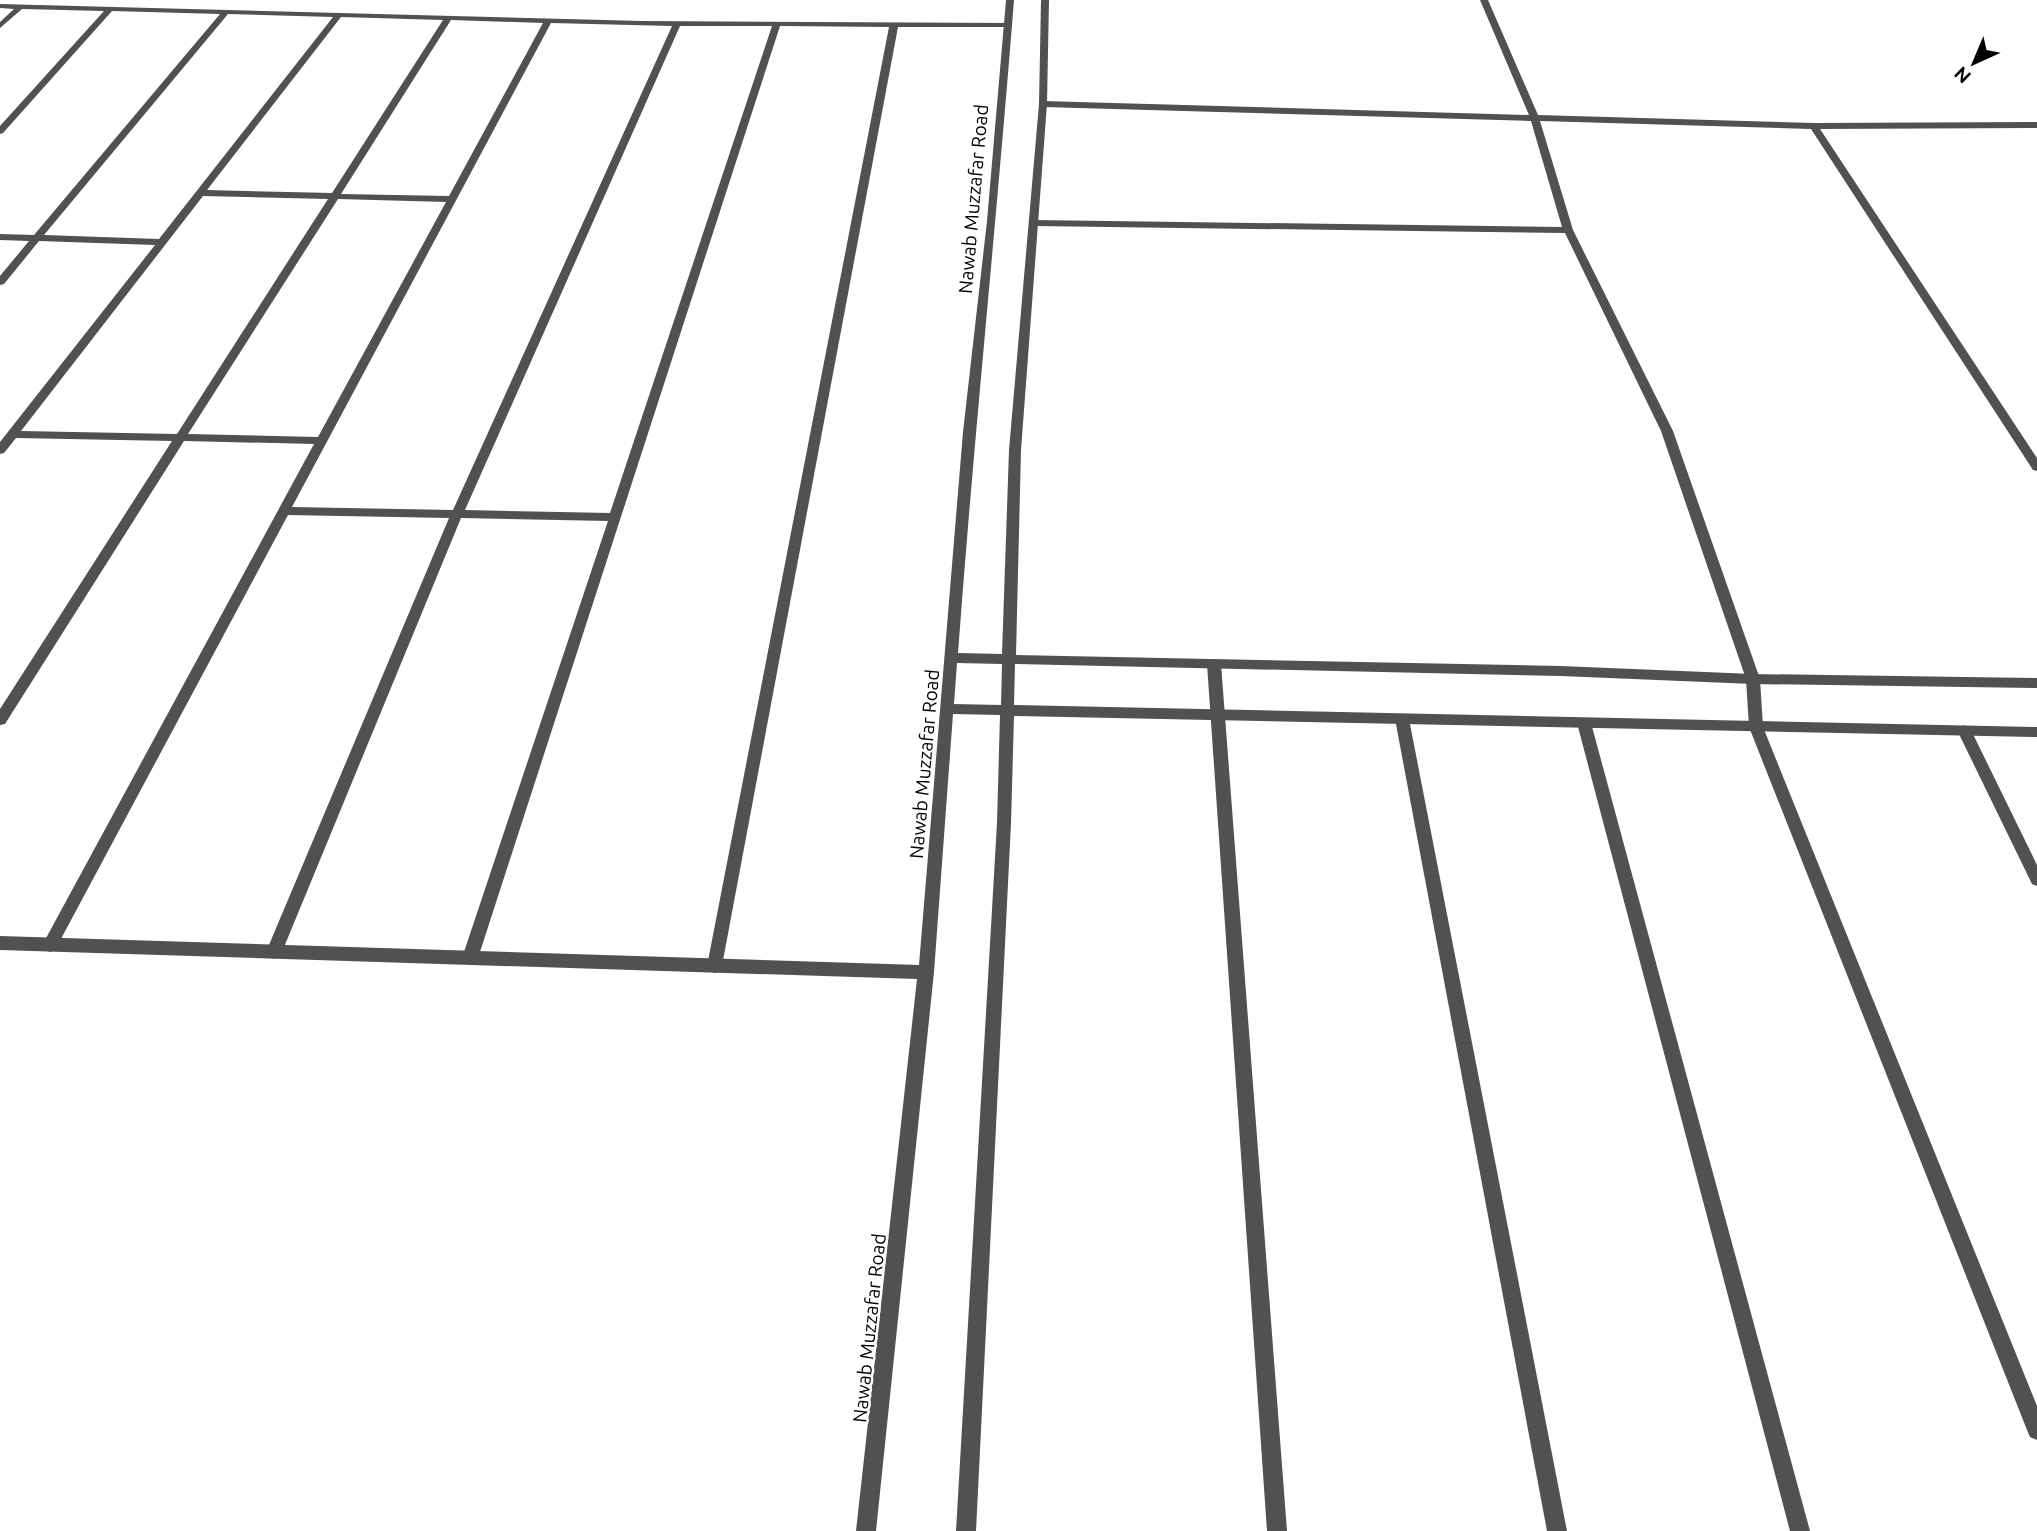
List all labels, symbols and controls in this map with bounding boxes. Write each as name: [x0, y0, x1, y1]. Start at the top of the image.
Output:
north arrow: [1939, 28, 2009, 98]
text: N: [1949, 62, 1975, 88]
street label: Nawab Muzzafar Road: [954, 103, 992, 295]
street label: Nawab Muzzafar Road: [905, 668, 943, 860]
street label: Nawab Muzzafar Road: [848, 1232, 890, 1424]

